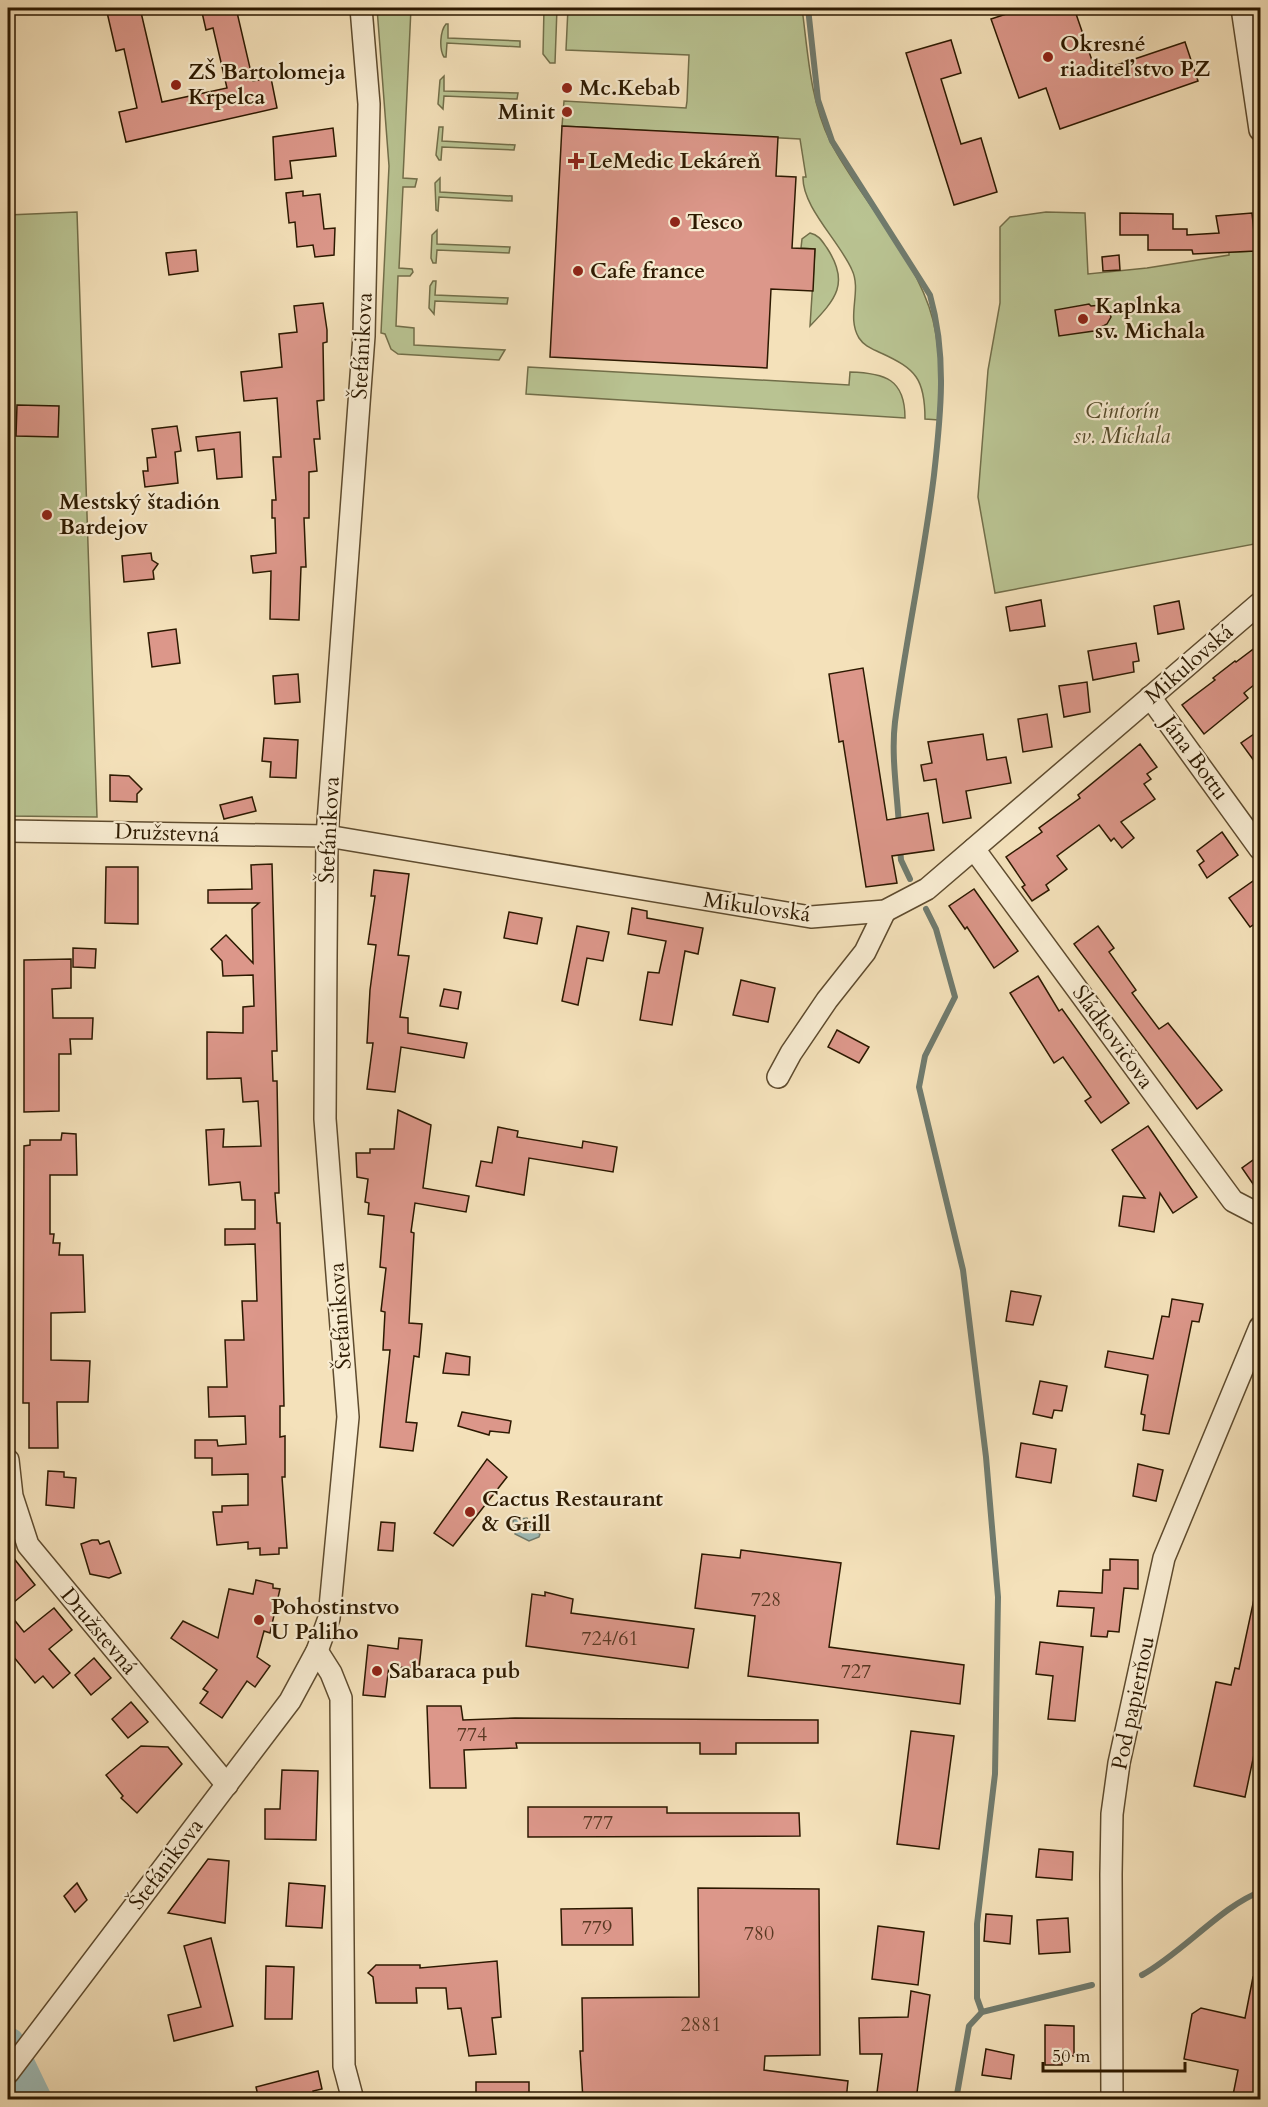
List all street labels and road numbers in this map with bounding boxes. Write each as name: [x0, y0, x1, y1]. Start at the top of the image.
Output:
street label: Štefánikova: [344, 291, 380, 400]
street label: Mikulovská: [1138, 617, 1240, 711]
street label: Jána Bottu: [1152, 707, 1236, 806]
street label: Štefánikova: [311, 775, 347, 884]
street label: Družstevná: [114, 816, 221, 850]
street label: Mikulovská: [701, 885, 813, 929]
street label: Sládkovičova: [1065, 979, 1161, 1095]
street label: Štefánikova: [321, 1261, 359, 1371]
street label: Družstevná: [54, 1581, 145, 1681]
street label: Pod papierňou: [1104, 1633, 1162, 1773]
street label: Štefánikova: [122, 1812, 211, 1916]

